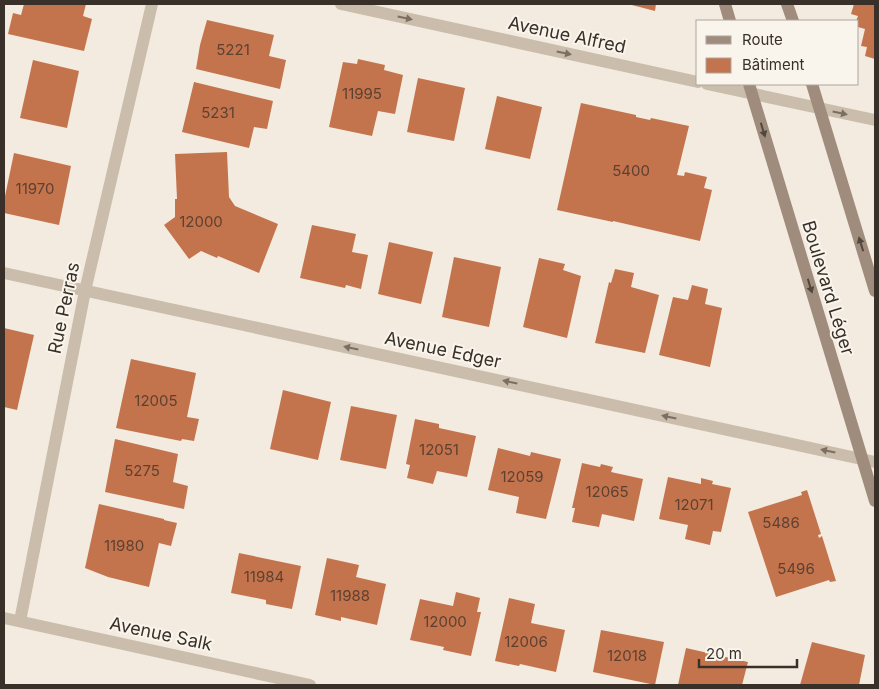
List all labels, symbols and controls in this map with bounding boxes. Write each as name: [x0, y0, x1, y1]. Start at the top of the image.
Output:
street label: Avenue Alfred: [506, 12, 628, 57]
one-way arrow: [398, 14, 413, 22]
legend: [696, 20, 859, 85]
text: Route: [742, 30, 783, 49]
house number: 5221: [216, 40, 250, 59]
one-way arrow: [557, 49, 572, 57]
text: Bâtiment: [742, 55, 805, 74]
house number: 11995: [342, 84, 382, 103]
house number: 5231: [201, 103, 235, 122]
one-way arrow: [833, 109, 848, 117]
one-way arrow: [760, 123, 768, 138]
house number: 5400: [612, 161, 650, 180]
house number: 11970: [16, 179, 54, 198]
house number: 12000: [179, 212, 223, 231]
street label: Boulevard Léger: [798, 218, 859, 358]
one-way arrow: [856, 237, 864, 252]
street label: Rue Perras: [44, 260, 83, 356]
one-way arrow: [806, 279, 814, 294]
street label: Avenue Edger: [383, 327, 503, 372]
one-way arrow: [344, 344, 359, 352]
one-way arrow: [502, 378, 518, 386]
house number: 12005: [134, 391, 178, 410]
one-way arrow: [661, 413, 677, 421]
house number: 12051: [419, 440, 459, 459]
one-way arrow: [820, 447, 835, 455]
house number: 5275: [124, 461, 160, 480]
house number: 12059: [500, 467, 544, 486]
house number: 12065: [585, 482, 629, 501]
house number: 12071: [674, 495, 714, 514]
house number: 5486: [762, 513, 800, 532]
house number: 11980: [104, 536, 144, 555]
house number: 5496: [777, 559, 815, 578]
house number: 11984: [244, 567, 284, 586]
house number: 11988: [330, 586, 370, 605]
street label: Avenue Salk: [108, 612, 214, 655]
house number: 12000: [423, 612, 467, 631]
house number: 12006: [504, 632, 548, 651]
scale bar: [699, 636, 796, 668]
text: 20 m: [706, 644, 742, 663]
house number: 12018: [607, 646, 647, 665]

